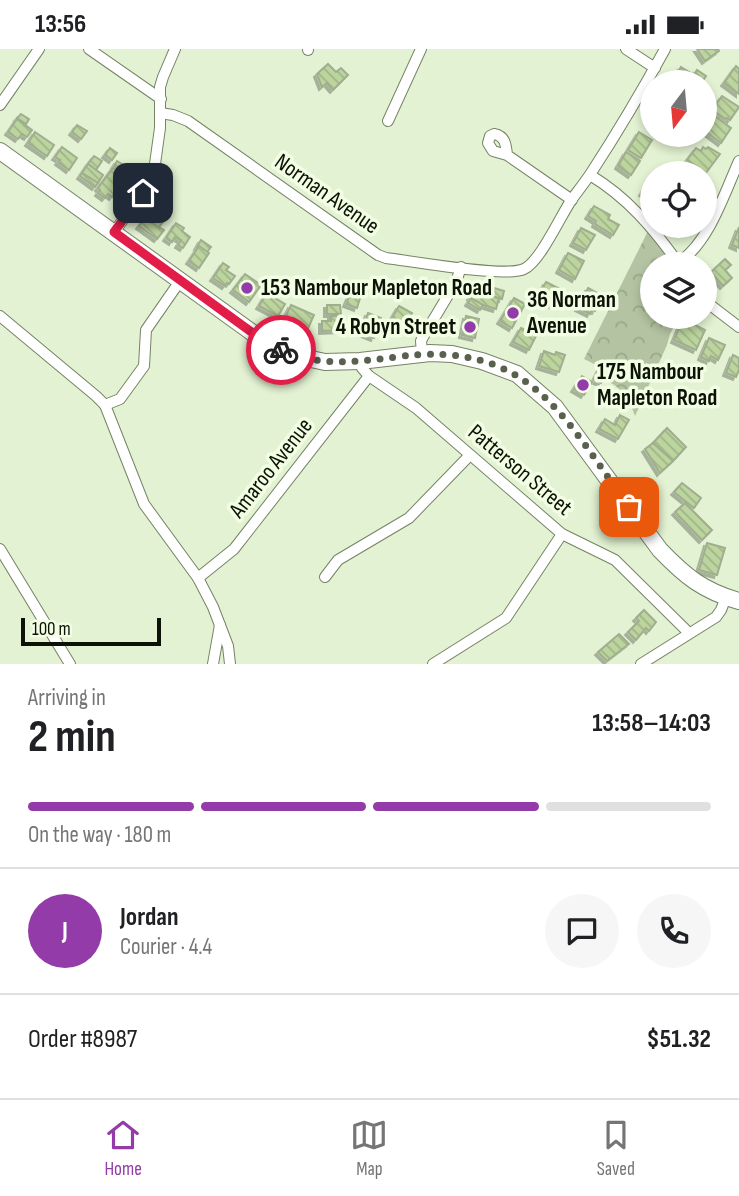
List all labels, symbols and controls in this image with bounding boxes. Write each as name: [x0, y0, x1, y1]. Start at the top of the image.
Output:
text: 13:56: [35, 9, 86, 40]
north arrow: [640, 70, 718, 147]
map controls: [640, 70, 717, 329]
street label: Norman Avenue: [269, 148, 385, 240]
button: locate: [640, 161, 717, 238]
pin: [113, 163, 173, 223]
icon: home: [124, 174, 162, 212]
button: layers: [640, 252, 717, 329]
place label: 153 Nambour Mapleton Road: [261, 274, 492, 302]
marker: 153 Nambour Mapleton Road: [239, 280, 255, 296]
place label: 36 Norman Avenue: [526, 286, 616, 340]
marker: 36 Norman Avenue: [505, 305, 521, 321]
place label: 4 Robyn Street: [335, 313, 456, 341]
courier: [246, 315, 316, 385]
marker: 4 Robyn Street: [462, 319, 478, 335]
icon: bike: [262, 331, 300, 369]
place label: 175 Nambour Mapleton Road: [597, 358, 717, 412]
marker: 175 Nambour Mapleton Road: [575, 377, 591, 393]
street label: Amaroo Avenue: [223, 412, 319, 524]
street label: Patterson Street: [462, 418, 578, 522]
pin: [599, 477, 659, 537]
icon: bag: [610, 488, 648, 526]
scale bar: [21, 615, 161, 647]
text: 100 m: [32, 618, 71, 641]
text: Arriving in: [28, 684, 106, 712]
text: 13:58–14:03: [592, 708, 711, 739]
text: 2 min: [28, 710, 116, 765]
text: On the way · 180 m: [28, 821, 171, 849]
button: chat: [545, 894, 619, 968]
button: phone: [637, 894, 711, 968]
text: Jordan: [120, 902, 178, 933]
text: J: [62, 916, 68, 947]
text: Courier · 4.4: [120, 933, 212, 961]
text: Order #8987: [28, 1024, 137, 1055]
text: $51.32: [647, 1024, 711, 1055]
tab: Home: [104, 1116, 142, 1181]
tab: Map: [350, 1116, 388, 1181]
tab: Saved: [597, 1116, 635, 1181]

